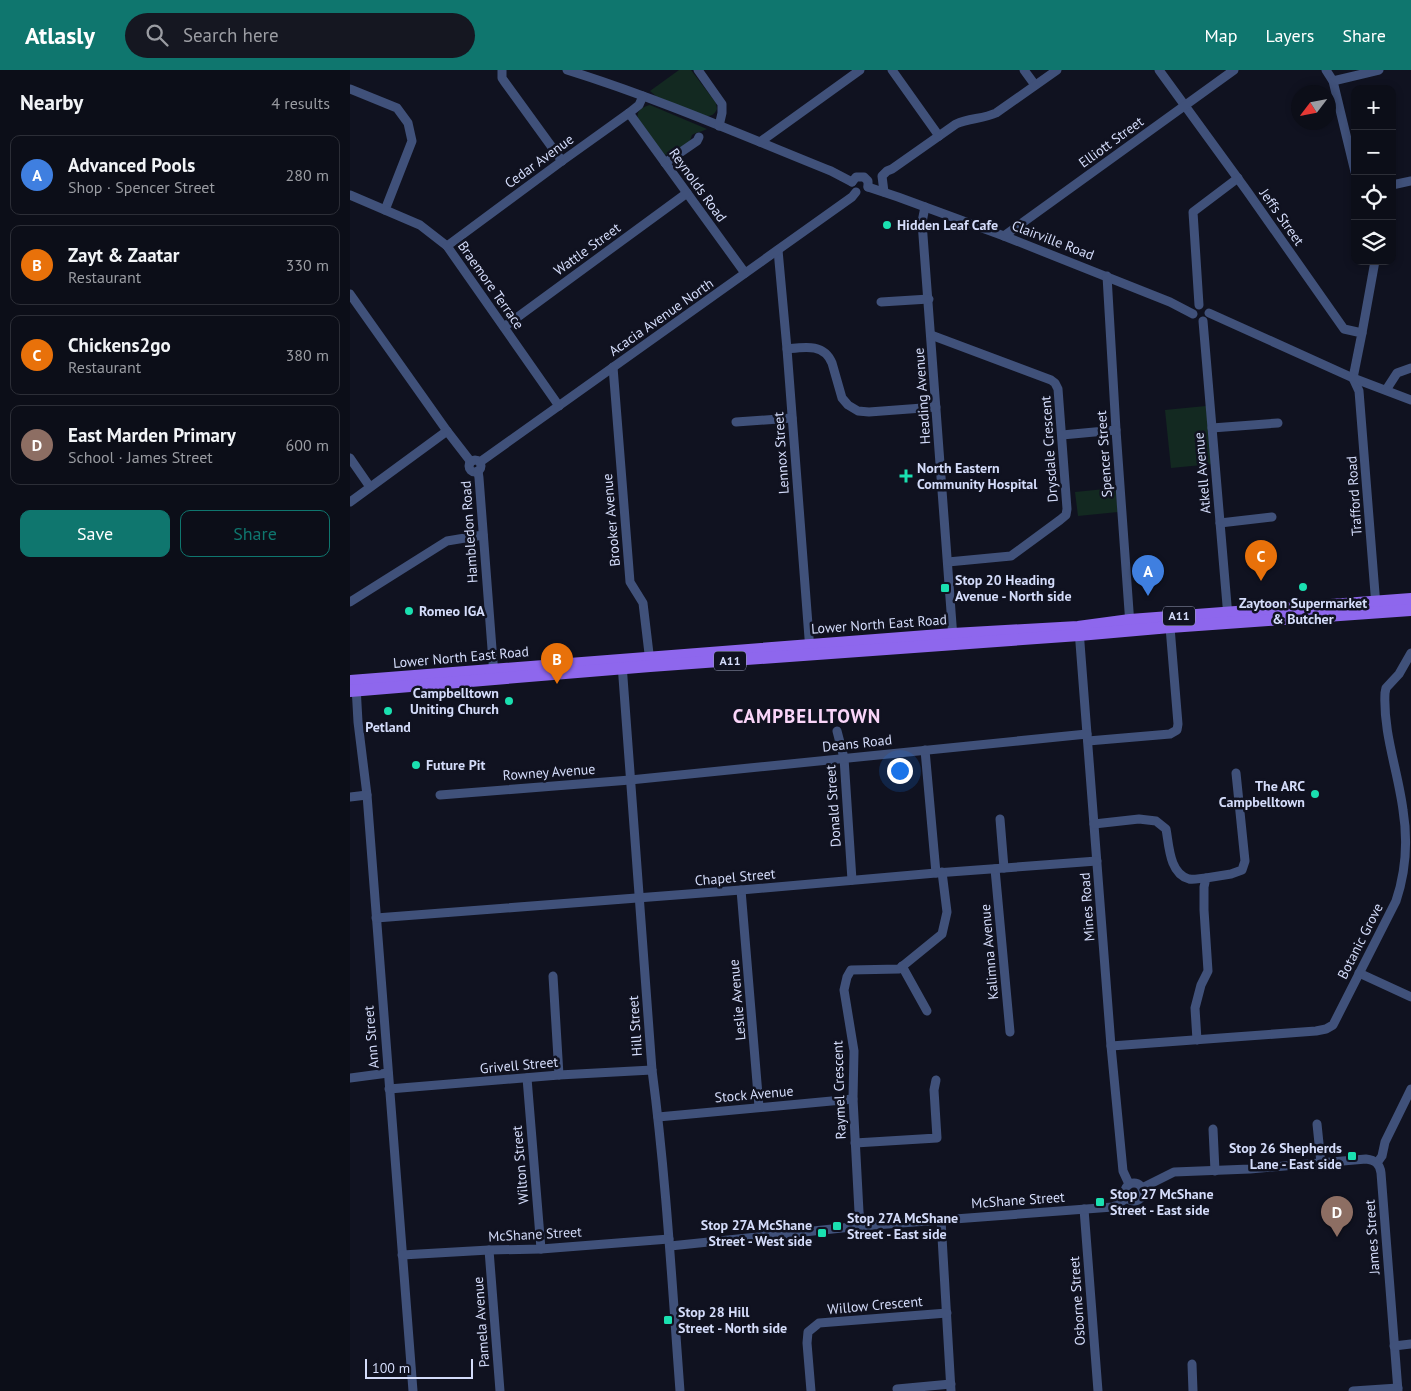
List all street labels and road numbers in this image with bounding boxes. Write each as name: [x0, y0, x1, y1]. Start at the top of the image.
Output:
street label: Elliott Street: [1075, 112, 1147, 172]
street label: Cedar Avenue: [501, 130, 577, 192]
street label: Reynolds Road: [665, 144, 731, 226]
street label: Jeffs Street: [1255, 184, 1308, 249]
street label: Clairville Road: [1009, 216, 1097, 264]
street label: Wattle Street: [550, 219, 624, 279]
street label: Braemore Terrace: [454, 237, 528, 333]
street label: Acacia Avenue North: [605, 274, 717, 360]
street label: Heading Avenue: [910, 347, 934, 445]
street label: Drysdale Crescent: [1036, 395, 1062, 503]
street label: Spencer Street: [1092, 410, 1116, 498]
street label: Lennox Street: [769, 411, 793, 495]
street label: Atkell Avenue: [1189, 432, 1215, 514]
street label: Trafford Road: [1342, 455, 1366, 537]
street label: Brooker Avenue: [598, 473, 624, 567]
street label: Hambledon Road: [456, 480, 482, 584]
road number: A11: [1163, 606, 1195, 626]
street label: Lower North East Road: [810, 610, 948, 638]
street label: Lower North East Road: [392, 642, 530, 672]
road number: A11: [714, 652, 746, 670]
street label: Deans Road: [821, 730, 893, 756]
street label: Rowney Avenue: [502, 760, 596, 784]
street label: Donald Street: [821, 764, 845, 848]
street label: Chapel Street: [694, 864, 776, 889]
street label: Mines Road: [1076, 872, 1098, 942]
street label: Botanic Grove: [1333, 900, 1387, 982]
street label: Kalimna Avenue: [976, 903, 1002, 1001]
street label: Leslie Avenue: [724, 959, 750, 1041]
street label: Hill Street: [624, 995, 646, 1057]
street label: Ann Street: [359, 1005, 383, 1069]
street label: Raymel Crescent: [828, 1040, 850, 1140]
street label: Grivell Street: [479, 1053, 559, 1077]
street label: Stock Avenue: [714, 1082, 794, 1106]
street label: Wilton Street: [508, 1125, 532, 1205]
street label: McShane Street: [971, 1188, 1066, 1212]
street label: James Street: [1360, 1199, 1384, 1276]
street label: McShane Street: [488, 1223, 582, 1245]
street label: Osborne Street: [1065, 1255, 1089, 1346]
street label: Pamela Avenue: [469, 1276, 493, 1368]
street label: Willow Crescent: [827, 1292, 924, 1318]

